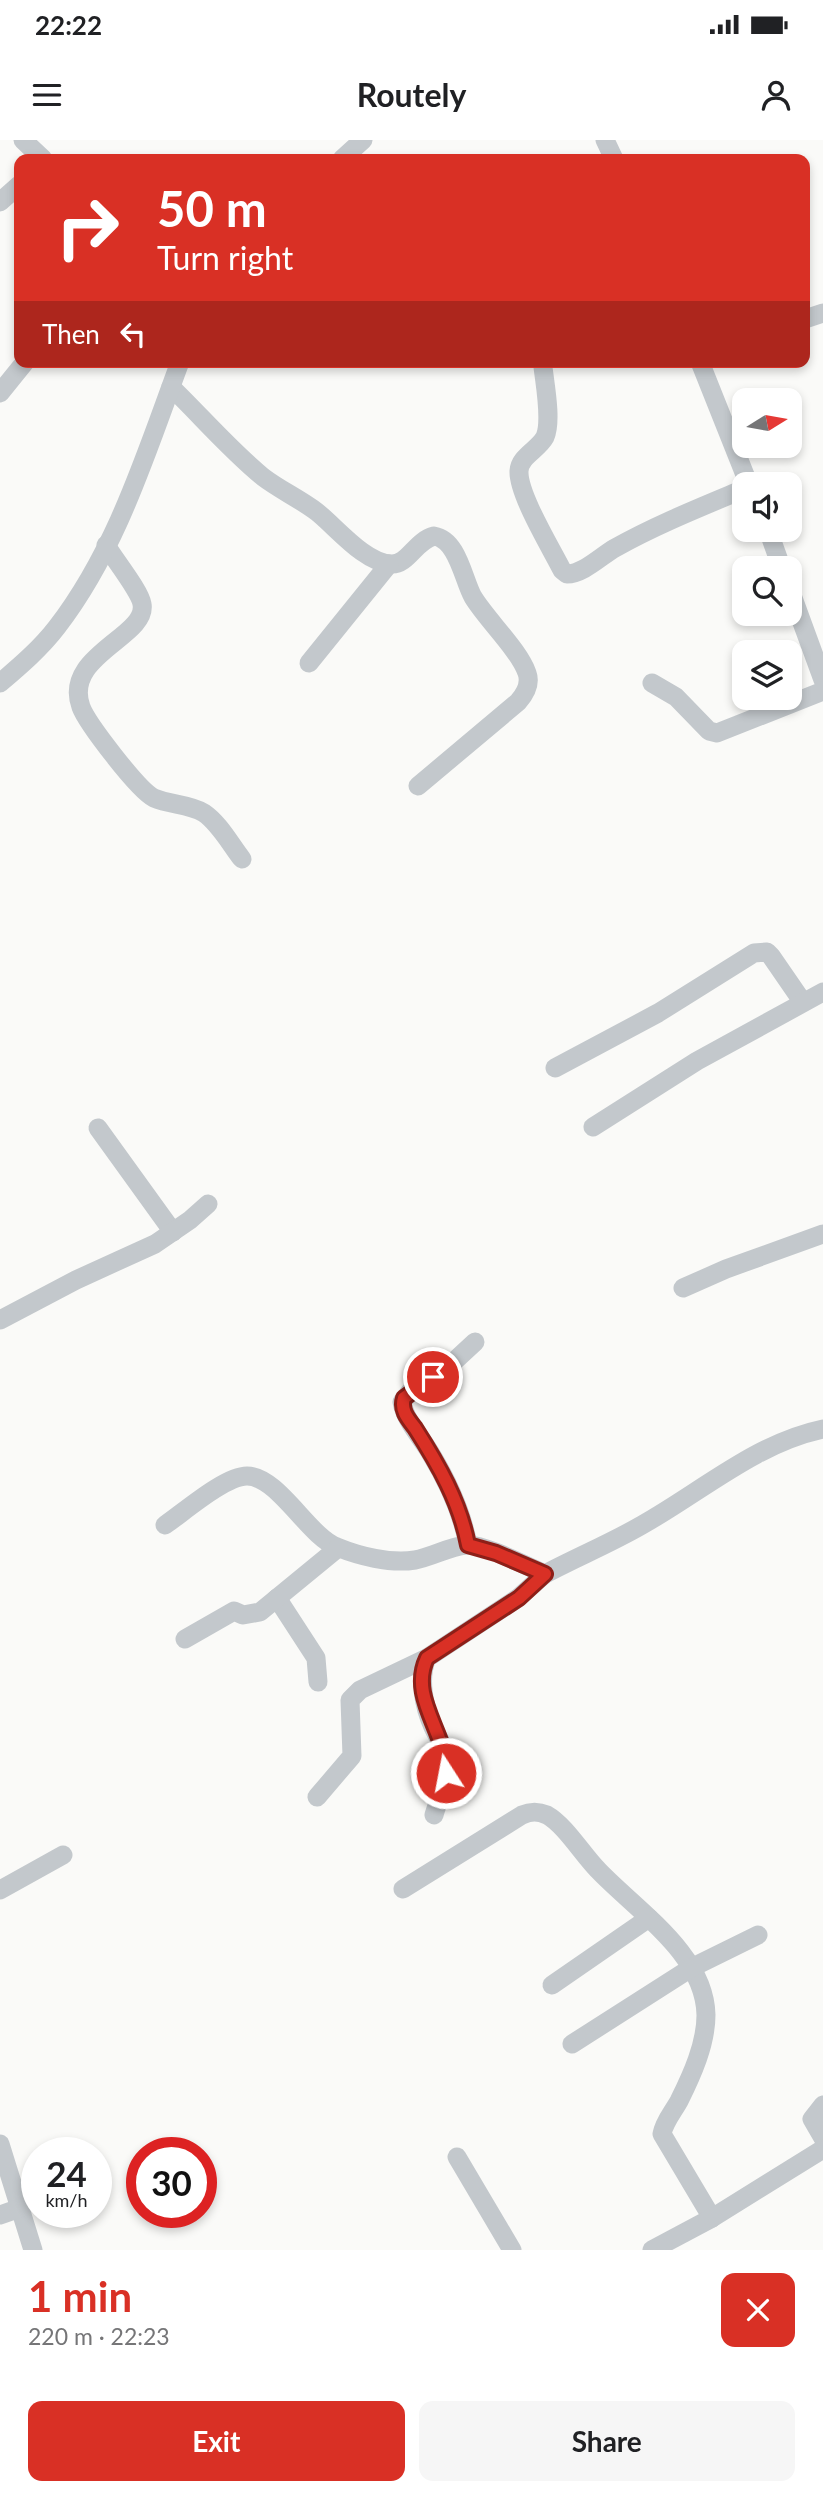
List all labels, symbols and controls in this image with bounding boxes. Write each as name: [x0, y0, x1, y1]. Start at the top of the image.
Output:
text: 22:22: [35, 9, 102, 41]
text: Routely: [357, 75, 466, 114]
icon: menu: [28, 76, 66, 114]
icon: person: [757, 76, 795, 114]
text: 50 m: [157, 179, 267, 237]
icon: right: [42, 182, 133, 273]
text: Turn right: [157, 238, 293, 277]
icon: left: [114, 315, 152, 353]
text: Then: [42, 318, 100, 350]
north arrow: [732, 388, 802, 458]
map controls: [732, 388, 802, 710]
button: sound: [732, 472, 802, 542]
button: search: [732, 556, 802, 626]
button: layers: [732, 640, 802, 710]
pin: [403, 1347, 463, 1407]
icon: arrive: [414, 1358, 452, 1396]
position arrow: [409, 1736, 483, 1810]
speed limit sign: 30: [126, 2137, 217, 2228]
text: 24: [46, 2152, 87, 2194]
text: km/h: [45, 2189, 88, 2211]
text: 1 min: [28, 2271, 132, 2321]
button: close: [721, 2273, 795, 2347]
text: 220 m · 22:23: [28, 2322, 170, 2350]
button: Exit: [28, 2401, 405, 2481]
button: Share: [419, 2401, 795, 2481]

